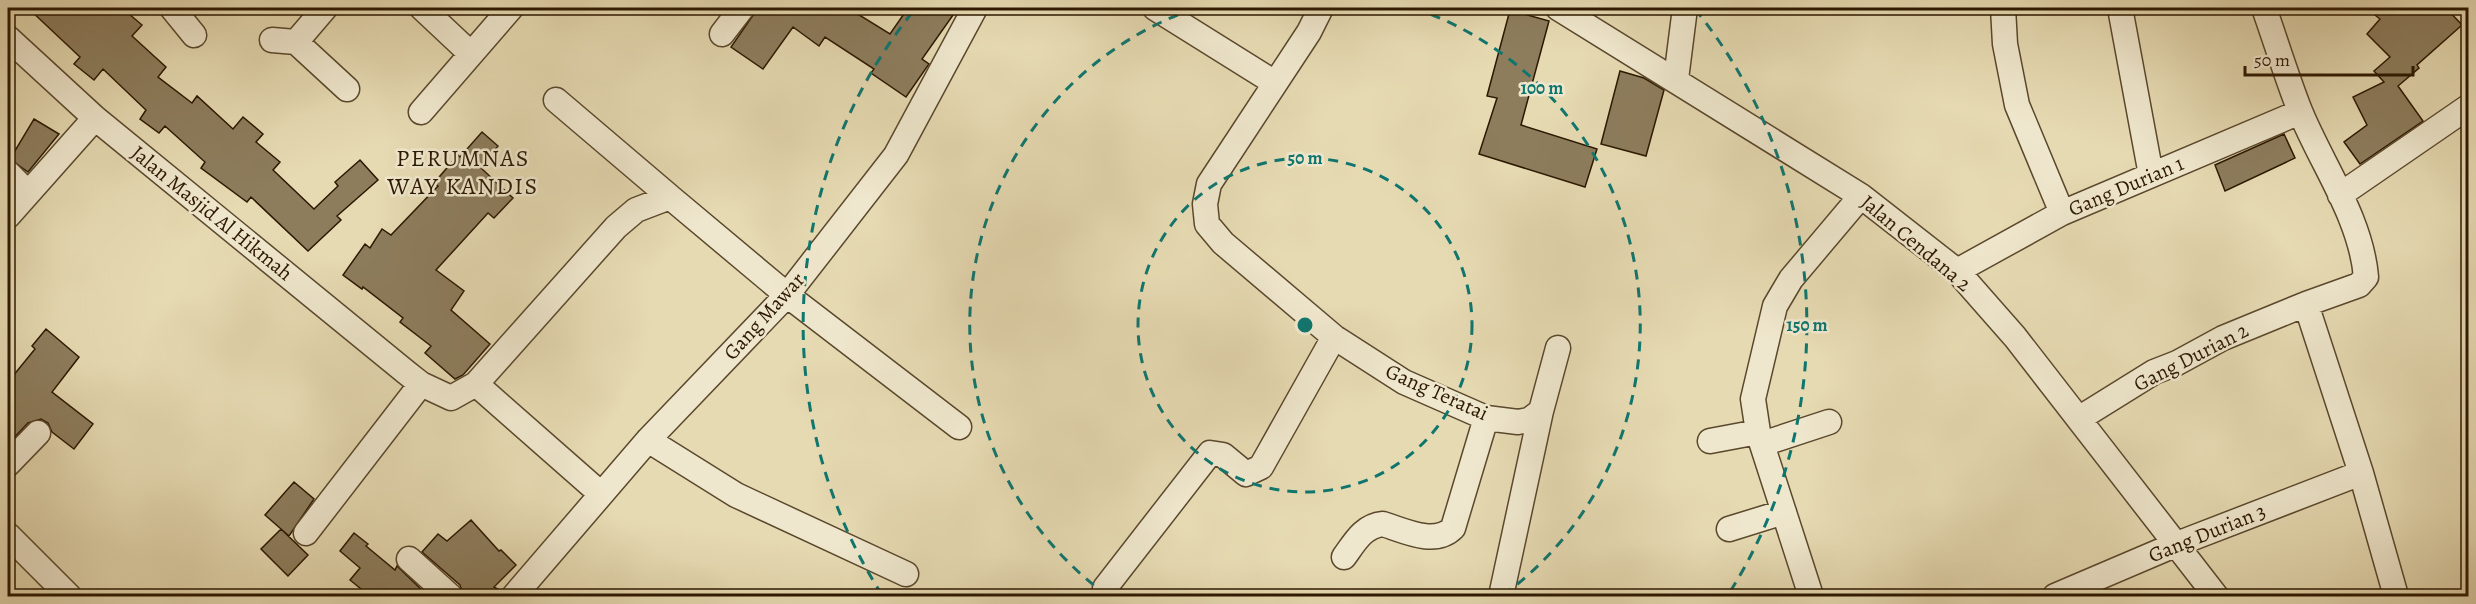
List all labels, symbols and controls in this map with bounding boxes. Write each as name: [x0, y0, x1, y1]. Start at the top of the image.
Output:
scale bar: [2245, 39, 2413, 77]
text: 50 m: [2254, 48, 2290, 72]
text: 100 m: [1521, 76, 1563, 100]
street label: Jalan Masjid Al Hikmah: [125, 139, 299, 287]
district label: PERUMNAS WAY KANDIS: [386, 142, 539, 202]
text: 50 m: [1288, 146, 1322, 170]
street label: Gang Durian 1: [2064, 149, 2188, 223]
street label: Jalan Cendana 2: [1855, 188, 1977, 298]
street label: Gang Mawar: [717, 266, 811, 366]
text: 150 m: [1786, 313, 1828, 337]
centre of rings: [1295, 315, 1315, 335]
street label: Gang Durian 2: [2129, 316, 2253, 398]
street label: Gang Teratai: [1381, 357, 1493, 427]
street label: Gang Durian 3: [2144, 497, 2270, 569]

